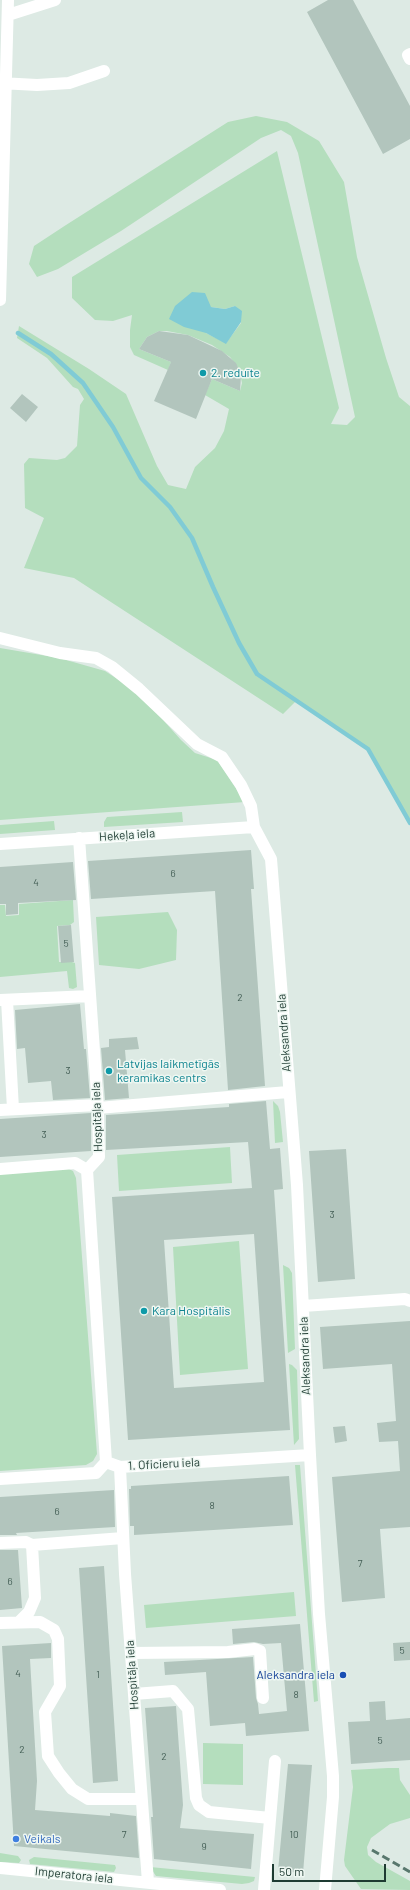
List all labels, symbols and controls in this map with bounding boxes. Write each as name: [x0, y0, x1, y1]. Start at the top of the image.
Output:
place label: 2. reduīte: [211, 366, 260, 380]
marker: 2. reduīte: [198, 368, 208, 378]
street label: Hekeļa iela: [99, 826, 155, 844]
house number: 6: [170, 868, 176, 880]
house number: 4: [33, 877, 39, 889]
house number: 5: [63, 938, 69, 950]
house number: 2: [237, 992, 243, 1004]
street label: Aleksandra iela: [274, 993, 294, 1073]
place label: Latvijas laikmetīgās keramikas centrs: [117, 1057, 220, 1085]
house number: 3: [65, 1065, 71, 1077]
marker: Latvijas laikmetīgās keramikas centrs: [104, 1066, 114, 1076]
street label: Hospitāļa iela: [89, 1082, 105, 1152]
house number: 3: [41, 1129, 47, 1141]
house number: 3: [329, 1209, 335, 1221]
place label: Kara Hospitālis: [152, 1304, 230, 1318]
marker: Kara Hospitālis: [139, 1306, 149, 1316]
street label: Aleksandra iela: [296, 1317, 314, 1395]
street label: 1. Oficieru iela: [128, 1455, 200, 1473]
house number: 8: [209, 1500, 215, 1512]
house number: 6: [54, 1506, 60, 1518]
house number: 7: [358, 1558, 362, 1570]
house number: 6: [7, 1576, 13, 1588]
street label: Hospitāļa iela: [122, 1640, 142, 1710]
house number: 5: [399, 1645, 405, 1657]
house number: 4: [15, 1668, 21, 1680]
place label: Aleksandra iela: [257, 1668, 335, 1682]
house number: 1: [96, 1669, 100, 1681]
marker: Aleksandra iela: [338, 1670, 348, 1680]
house number: 8: [293, 1689, 299, 1701]
house number: 5: [377, 1735, 383, 1747]
house number: 2: [19, 1744, 25, 1756]
house number: 2: [161, 1751, 167, 1763]
house number: 7: [122, 1829, 126, 1841]
house number: 10: [289, 1829, 299, 1841]
place label: Veikals: [24, 1832, 61, 1846]
marker: Veikals: [11, 1834, 21, 1844]
house number: 9: [201, 1841, 207, 1853]
scale bar: [274, 1856, 388, 1882]
street label: Imperatora iela: [34, 1864, 114, 1886]
text: 50 m: [279, 1864, 304, 1878]

